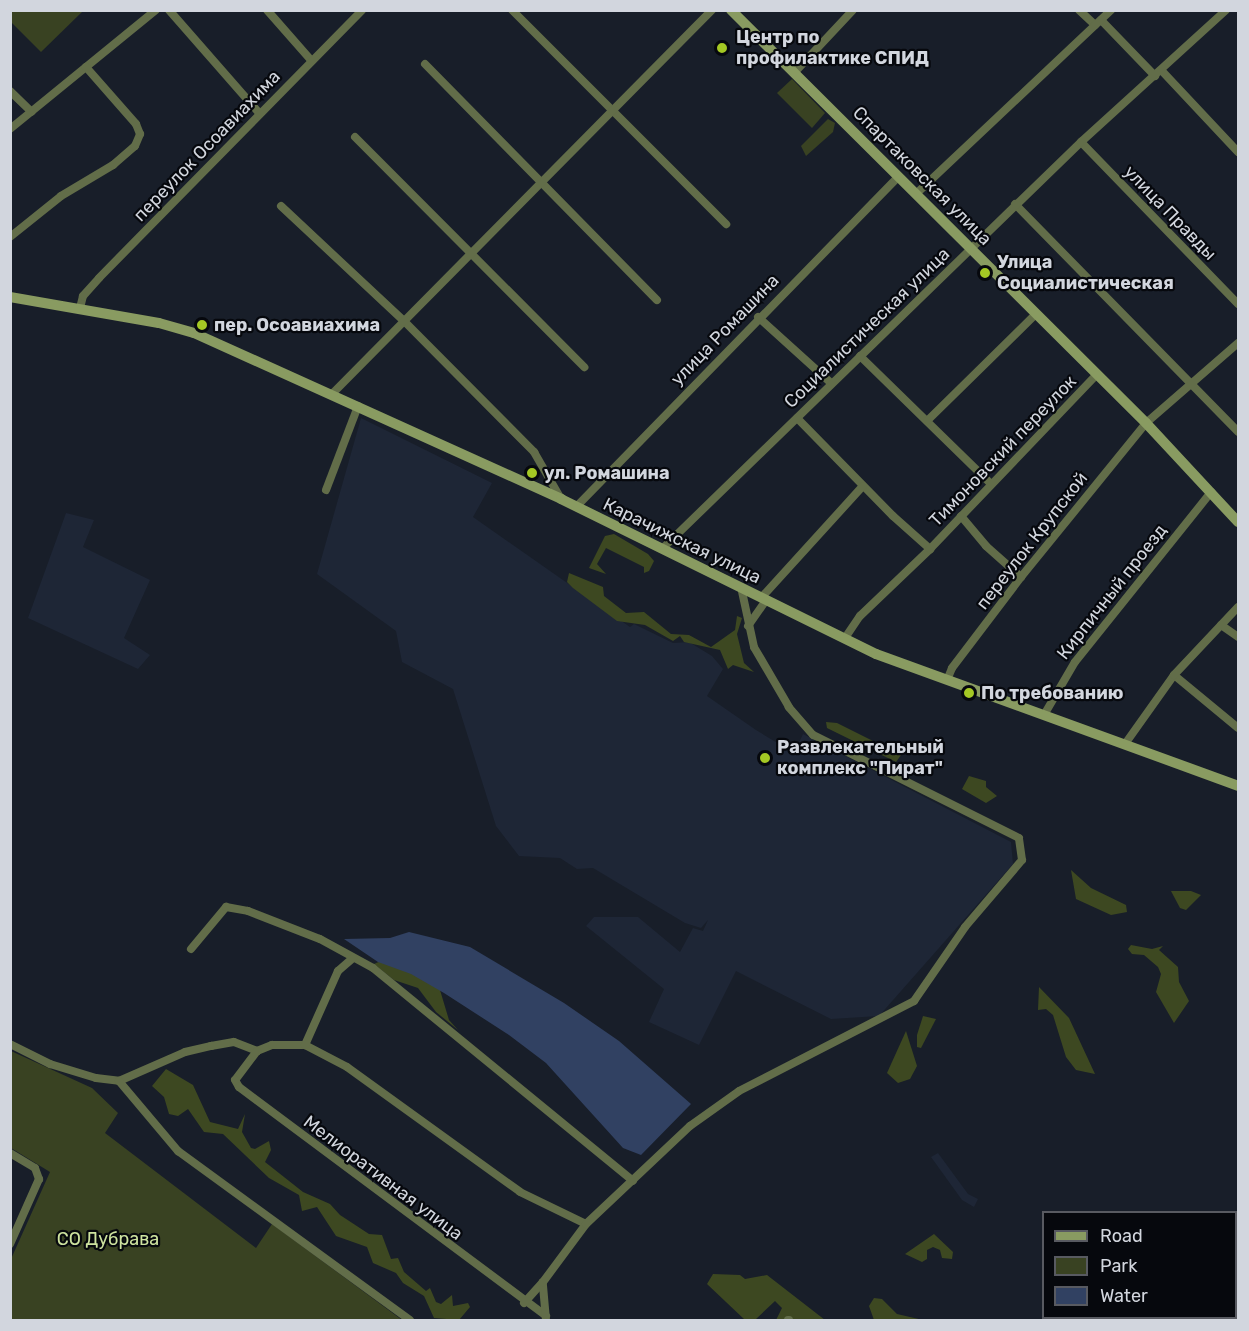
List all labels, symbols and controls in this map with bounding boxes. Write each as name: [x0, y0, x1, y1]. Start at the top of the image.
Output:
place label: Центр по профилактике СПИД: [736, 27, 929, 70]
marker: Центр по профилактике СПИД: [713, 39, 731, 57]
street label: переулок Осоавиахима: [129, 66, 285, 226]
street label: Спартаковская улица: [848, 102, 996, 250]
street label: улица Правды: [1119, 161, 1221, 265]
street label: Социалистическая улица: [780, 243, 954, 413]
place label: Улица Социалистическая: [997, 252, 1174, 294]
marker: Улица Социалистическая: [978, 266, 992, 280]
street label: улица Ромашина: [666, 270, 784, 390]
place label: пер. Осоавиахима: [214, 314, 380, 336]
marker: пер. Осоавиахима: [195, 318, 209, 332]
street label: Тимоновский переулок: [925, 371, 1081, 531]
place label: ул. Ромашина: [544, 462, 670, 484]
marker: ул. Ромашина: [525, 466, 539, 480]
street label: переулок Крупской: [972, 468, 1092, 614]
street label: Карачижская улица: [600, 493, 764, 589]
street label: Кирпичный проезд: [1053, 520, 1171, 664]
place label: По требованию: [981, 682, 1123, 704]
marker: По требованию: [962, 686, 976, 700]
place label: Развлекательный комплекс "Пират": [777, 737, 944, 780]
marker: Развлекательный комплекс "Пират": [758, 751, 772, 765]
street label: Мелиоративная улица: [299, 1111, 467, 1245]
legend: [1042, 1211, 1237, 1319]
text: Road: [1100, 1225, 1143, 1247]
park label: СО Дубрава: [57, 1228, 159, 1250]
text: Park: [1100, 1255, 1137, 1277]
text: Water: [1100, 1285, 1148, 1307]

